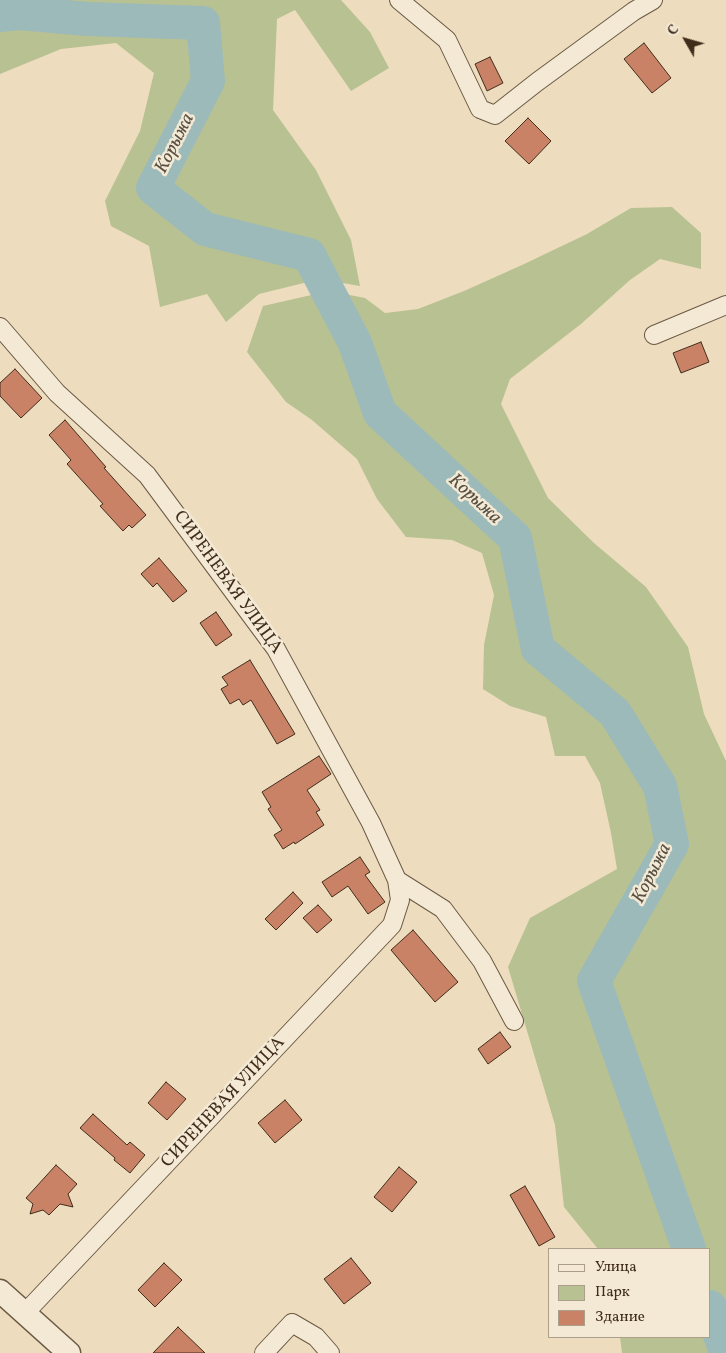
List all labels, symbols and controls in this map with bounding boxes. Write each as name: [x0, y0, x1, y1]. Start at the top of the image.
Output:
north arrow: [661, 15, 711, 65]
text: С: [664, 21, 684, 40]
water label: Корыжа: [151, 110, 201, 178]
water label: Корыжа: [443, 470, 505, 530]
street label: СИРЕНЕВАЯ УЛИЦА: [168, 507, 286, 659]
water label: Корыжа: [628, 840, 678, 908]
street label: СИРЕНЕВАЯ УЛИЦА: [158, 1033, 290, 1173]
legend: [548, 1248, 711, 1338]
text: Улица: [595, 1257, 637, 1278]
text: Парк: [595, 1282, 630, 1303]
text: Здание: [595, 1307, 645, 1328]

